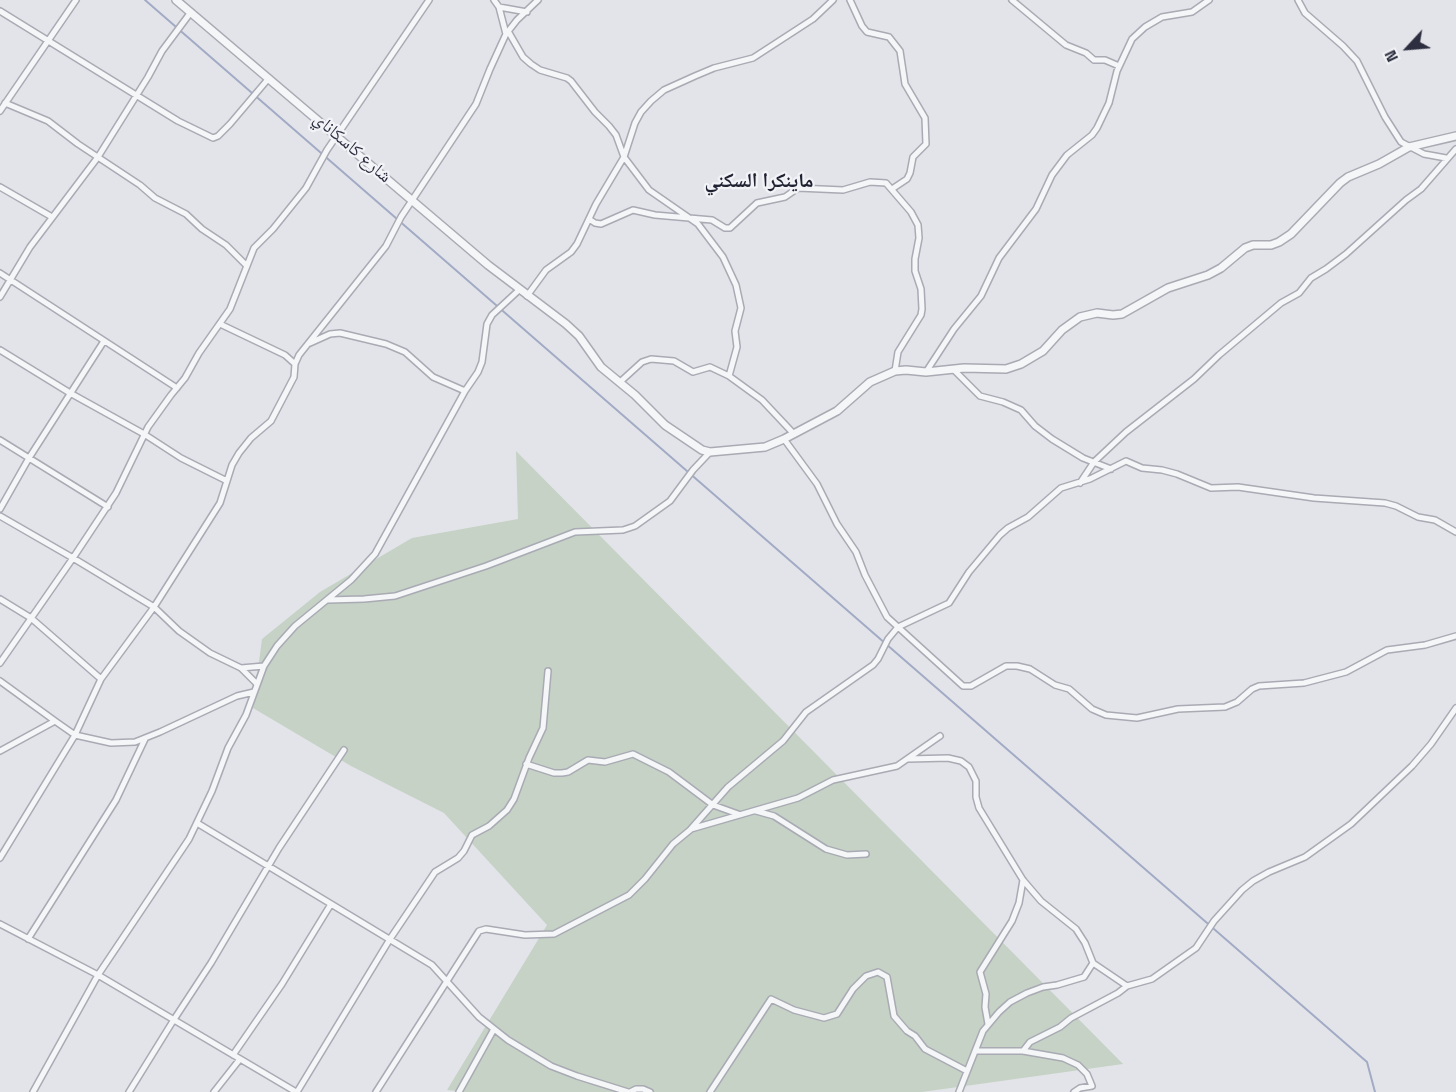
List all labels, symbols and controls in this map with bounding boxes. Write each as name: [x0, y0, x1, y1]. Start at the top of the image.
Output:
north arrow: [1378, 18, 1438, 78]
text: N: [1380, 47, 1403, 66]
street label: شارع كاسكاناي: [309, 108, 395, 188]
district label: ماينكرا السكني: [705, 170, 813, 194]

